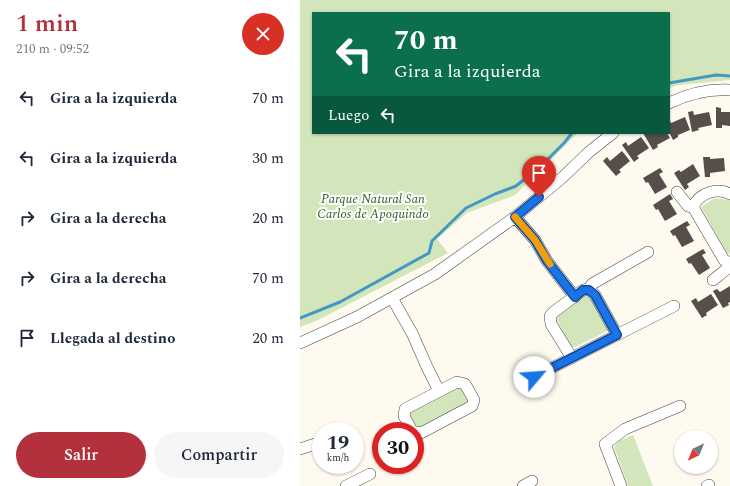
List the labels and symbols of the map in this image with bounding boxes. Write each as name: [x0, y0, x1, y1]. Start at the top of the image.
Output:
pin: [522, 156, 556, 197]
park label: Parque Natural San Carlos de Apoquindo: [317, 189, 429, 224]
position arrow: [513, 356, 555, 398]
speed limit sign: 30: [372, 422, 424, 474]
north arrow: [674, 430, 718, 474]

